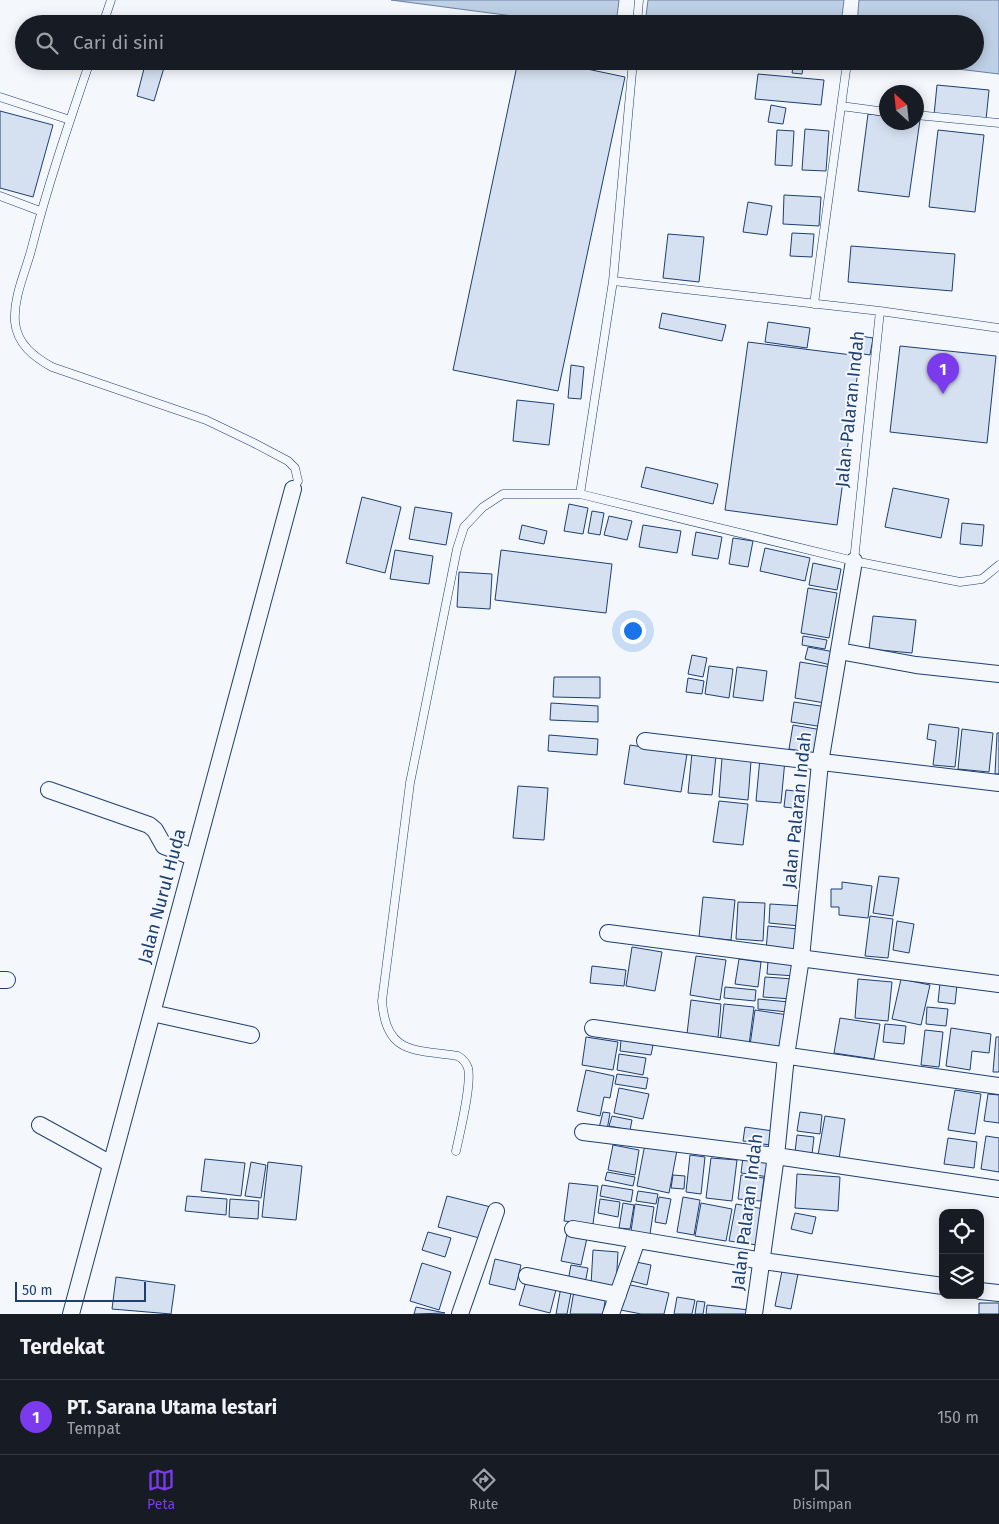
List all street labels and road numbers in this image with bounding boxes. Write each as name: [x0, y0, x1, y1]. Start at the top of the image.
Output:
street label: Jalan Palaran Indah: [831, 329, 869, 489]
street label: Jalan Palaran Indah: [778, 730, 816, 890]
street label: Jalan Nurul Huda: [133, 826, 191, 966]
street label: Jalan Palaran Indah: [726, 1132, 768, 1292]

